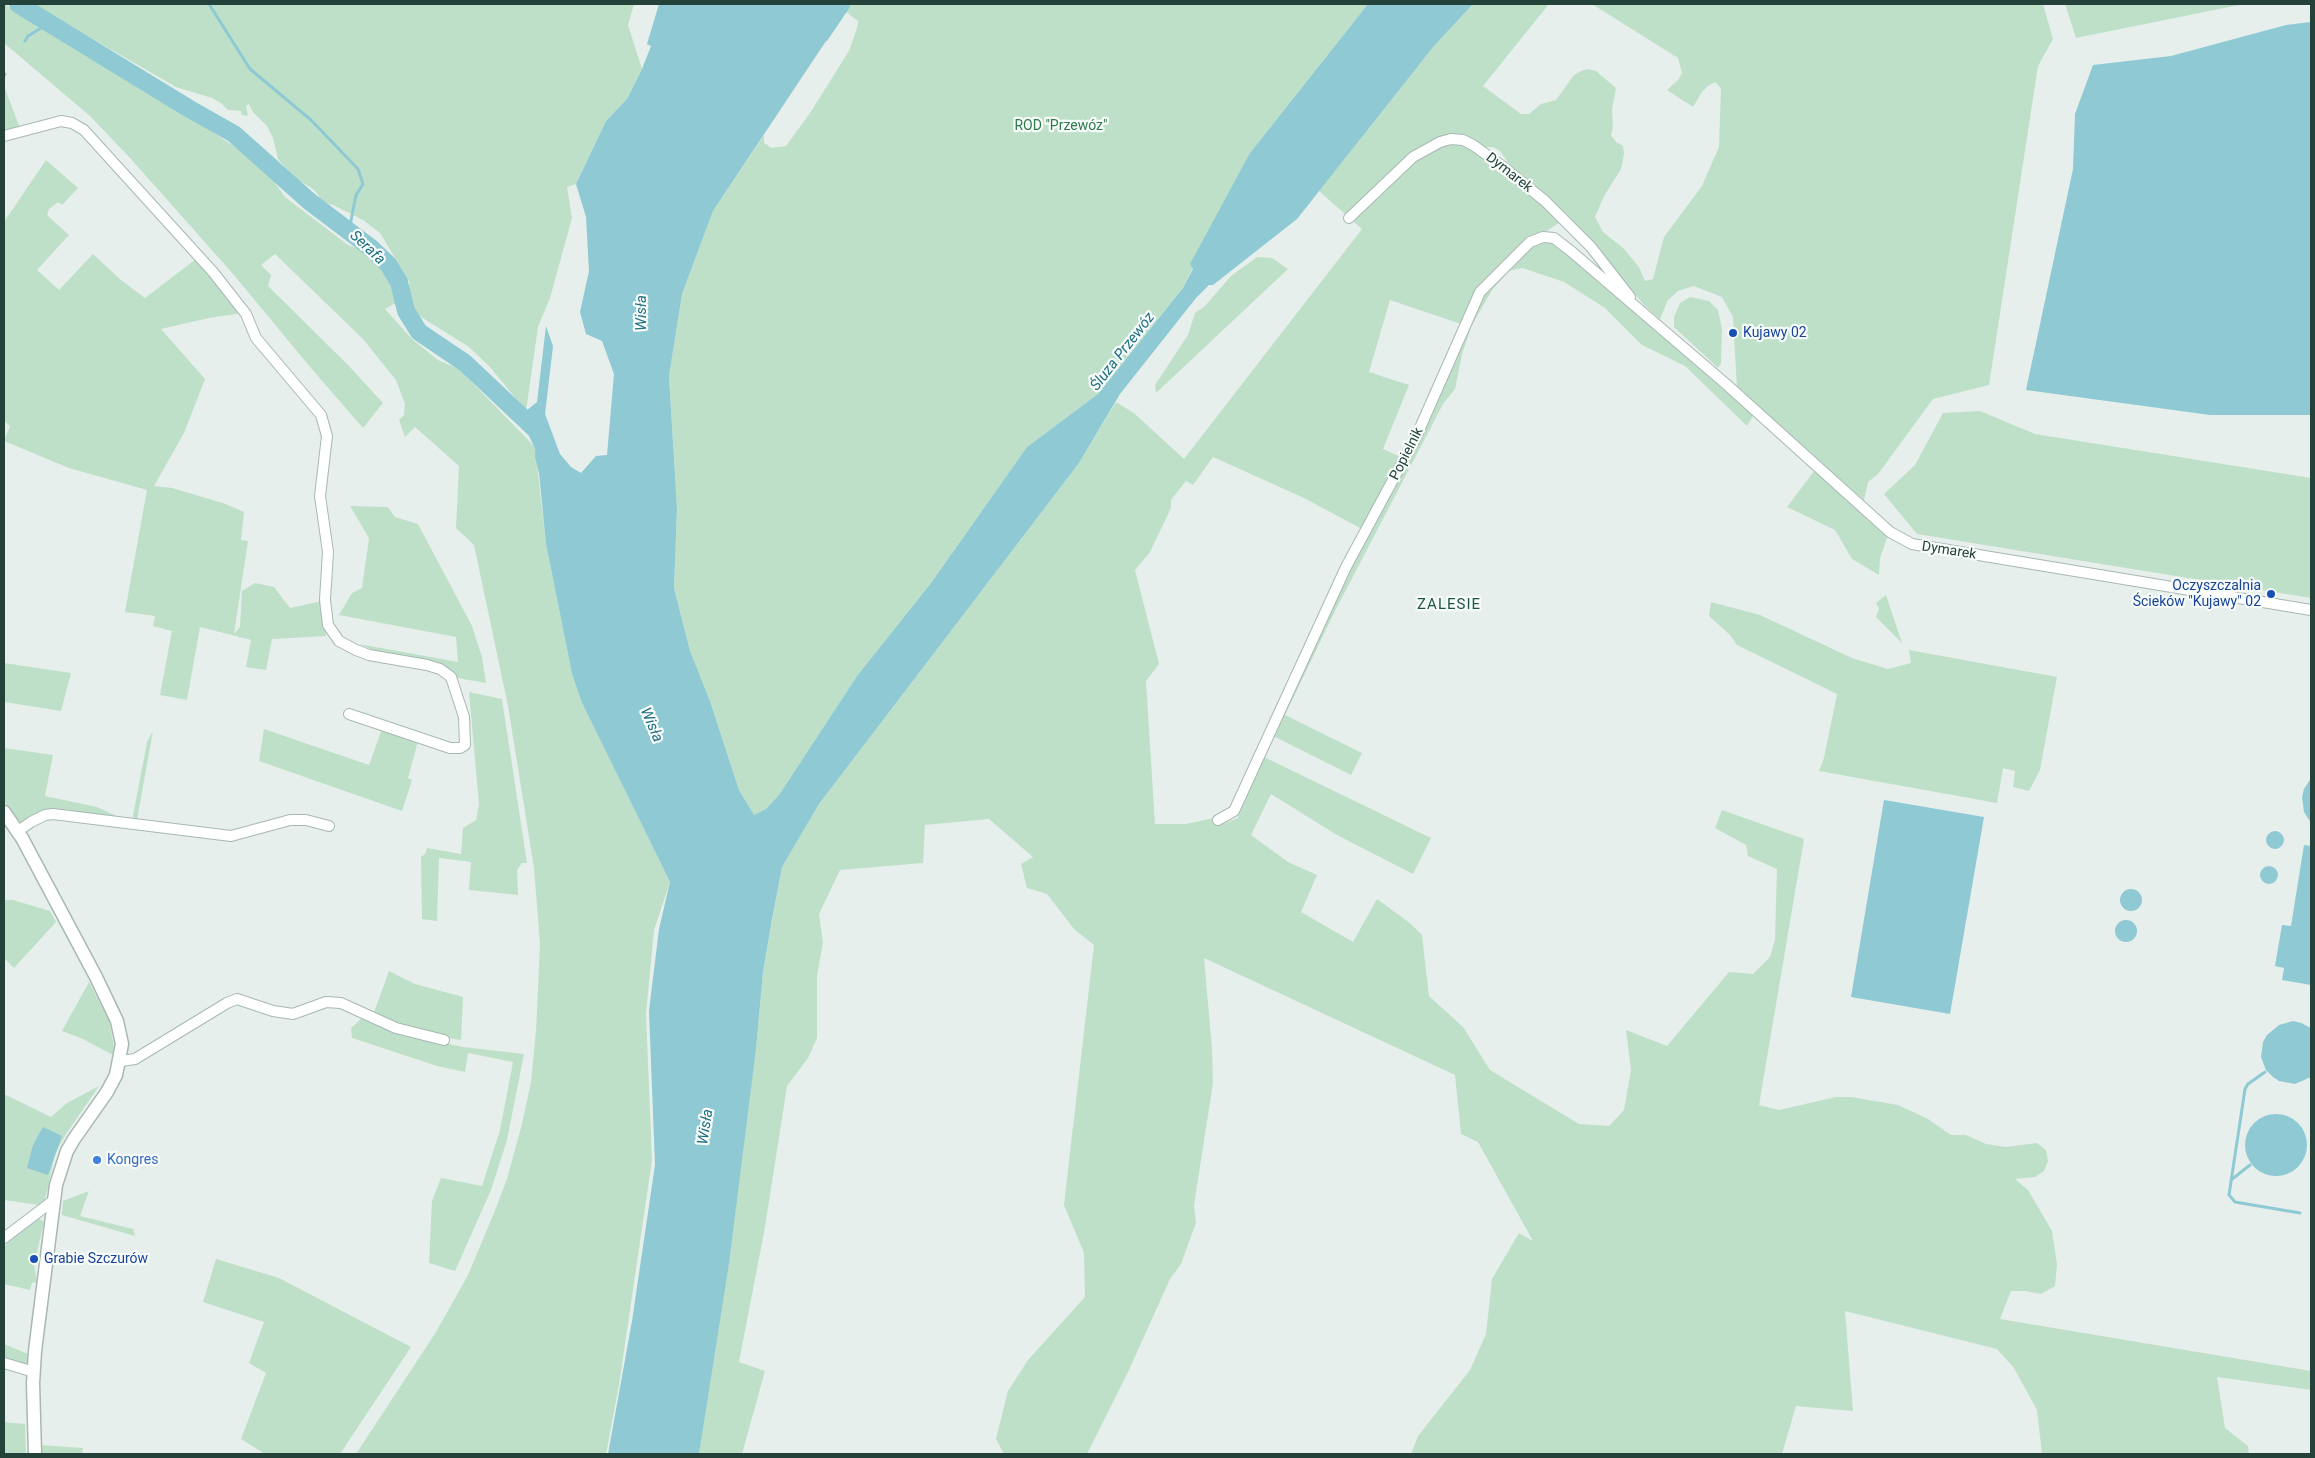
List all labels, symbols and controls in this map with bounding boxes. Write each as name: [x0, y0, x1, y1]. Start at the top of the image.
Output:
park label: ROD "Przewóz": [1014, 118, 1108, 134]
street label: Dymarek: [1482, 149, 1536, 197]
water label: Serafa: [346, 227, 388, 269]
water label: Wisła: [633, 295, 651, 331]
water label: Śluza Przewóz: [1087, 309, 1159, 395]
place label: Kujawy 02: [1743, 325, 1807, 341]
marker: Kujawy 02: [1727, 327, 1739, 339]
street label: Popielnik: [1387, 425, 1427, 483]
street label: Dymarek: [1921, 538, 1977, 564]
place label: Oczyszczalnia Ścieków "Kujawy" 02: [2133, 578, 2261, 610]
marker: Oczyszczalnia Ścieków "Kujawy" 02: [2265, 588, 2277, 600]
district label: ZALESIE: [1416, 596, 1482, 614]
water label: Wisła: [636, 705, 666, 745]
water label: Wisła: [694, 1108, 718, 1146]
place label: Kongres: [107, 1152, 158, 1168]
marker: Kongres: [91, 1154, 103, 1166]
place label: Grabie Szczurów: [44, 1251, 148, 1267]
marker: Grabie Szczurów: [28, 1253, 40, 1265]

